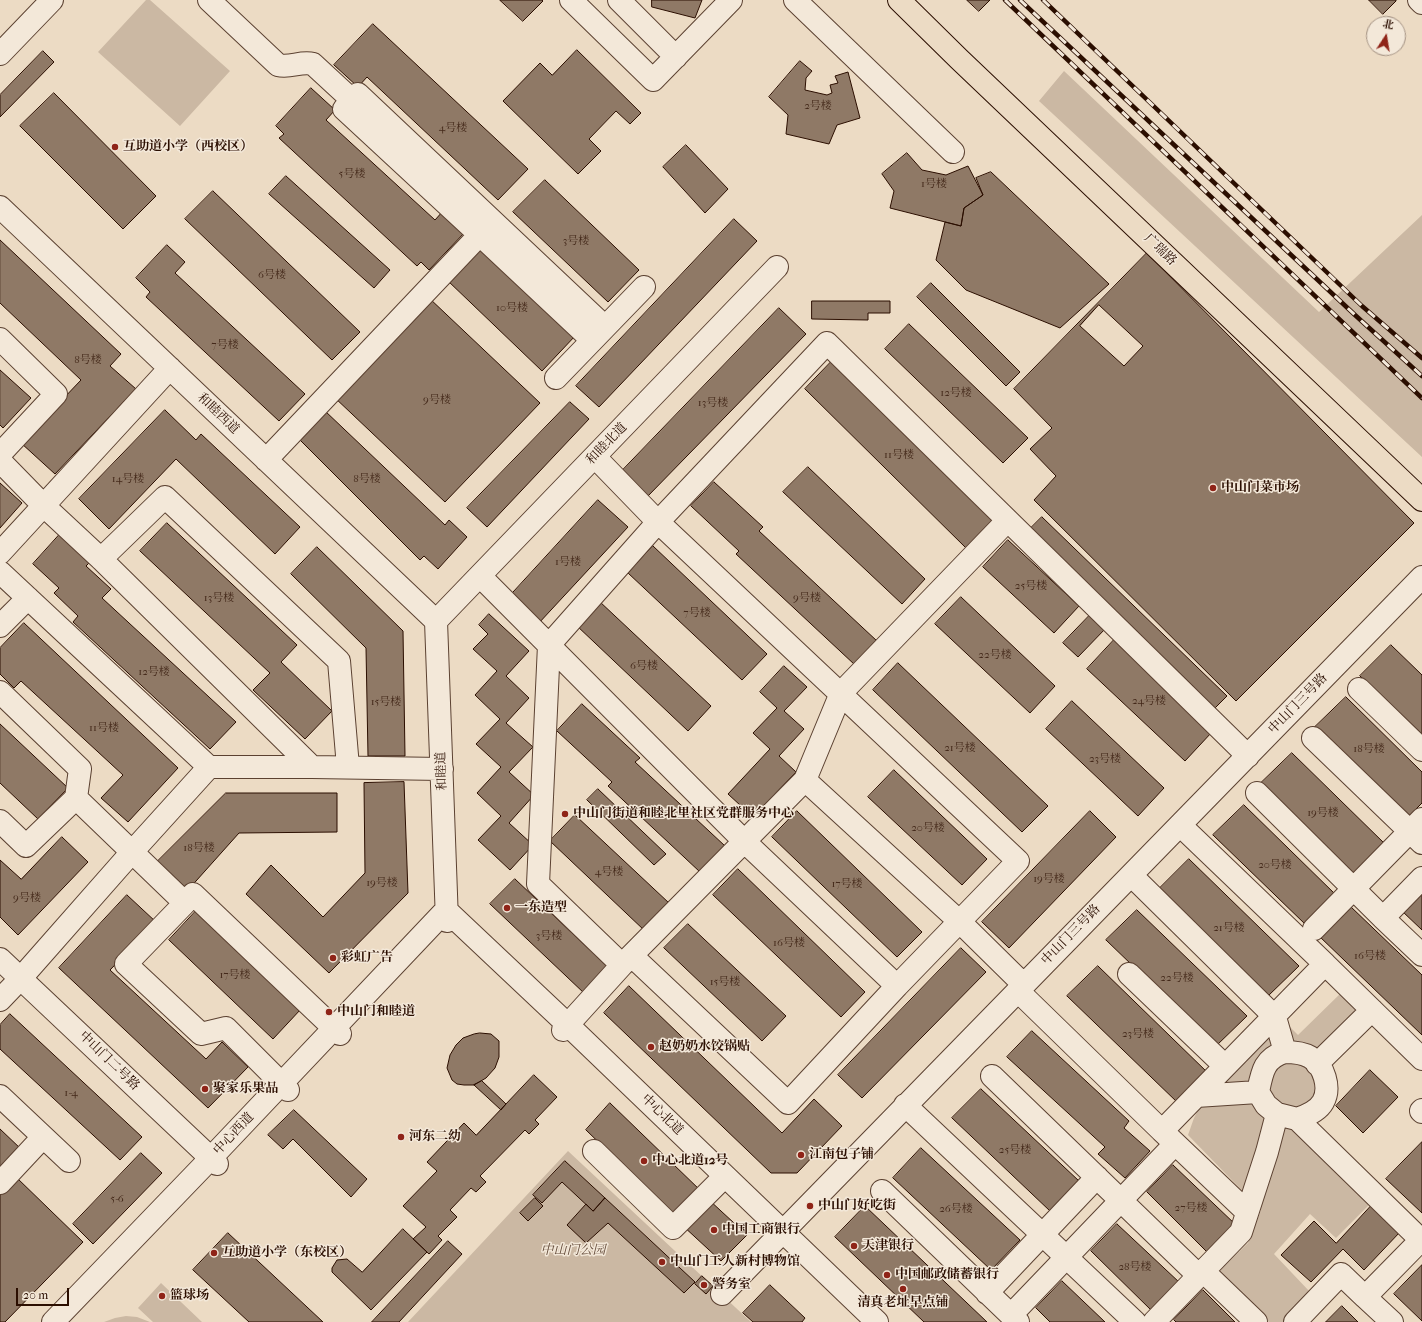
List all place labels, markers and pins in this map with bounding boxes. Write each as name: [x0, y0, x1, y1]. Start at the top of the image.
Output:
place label: 互助道小学（西校区）: [123, 139, 253, 155]
marker: 互助道小学（西校区）: [110, 142, 120, 152]
place label: 中山门菜市场: [1221, 480, 1299, 496]
marker: 中山门菜市场: [1208, 483, 1218, 493]
place label: 中山门街道和睦北里社区党群服务中心: [573, 806, 794, 822]
marker: 中山门街道和睦北里社区党群服务中心: [560, 809, 570, 819]
place label: 一东造型: [515, 900, 567, 916]
marker: 一东造型: [502, 903, 512, 913]
place label: 彩虹广告: [341, 950, 393, 966]
marker: 彩虹广告: [328, 953, 338, 963]
place label: 中山门和睦道: [337, 1004, 415, 1020]
marker: 中山门和睦道: [324, 1007, 334, 1017]
place label: 赵奶奶水饺锅贴: [659, 1039, 750, 1055]
marker: 赵奶奶水饺锅贴: [646, 1042, 656, 1052]
place label: 聚家乐果品: [213, 1081, 278, 1097]
marker: 聚家乐果品: [200, 1084, 210, 1094]
place label: 河东二幼: [409, 1129, 461, 1145]
marker: 河东二幼: [396, 1132, 406, 1142]
place label: 江南包子铺: [809, 1147, 874, 1163]
marker: 江南包子铺: [796, 1150, 806, 1160]
place label: 中心北道12号: [652, 1153, 728, 1169]
marker: 中心北道12号: [639, 1156, 649, 1166]
place label: 中山门好吃街: [818, 1198, 896, 1214]
marker: 中山门好吃街: [805, 1201, 815, 1211]
place label: 中国工商银行: [722, 1222, 800, 1238]
marker: 中国工商银行: [709, 1225, 719, 1235]
place label: 天津银行: [862, 1238, 914, 1254]
marker: 天津银行: [849, 1241, 859, 1251]
place label: 互助道小学（东校区）: [222, 1245, 352, 1261]
marker: 互助道小学（东校区）: [209, 1248, 219, 1258]
place label: 中山门工人新村博物馆: [670, 1254, 800, 1270]
marker: 中山门工人新村博物馆: [657, 1257, 667, 1267]
place label: 中国邮政储蓄银行: [895, 1267, 999, 1283]
marker: 中国邮政储蓄银行: [882, 1270, 892, 1280]
place label: 警务室: [712, 1277, 751, 1293]
marker: 警务室: [699, 1280, 709, 1290]
marker: 清真老址早点铺: [898, 1284, 908, 1294]
place label: 篮球场: [170, 1288, 209, 1304]
marker: 篮球场: [157, 1291, 167, 1301]
place label: 清真老址早点铺: [858, 1295, 948, 1311]

